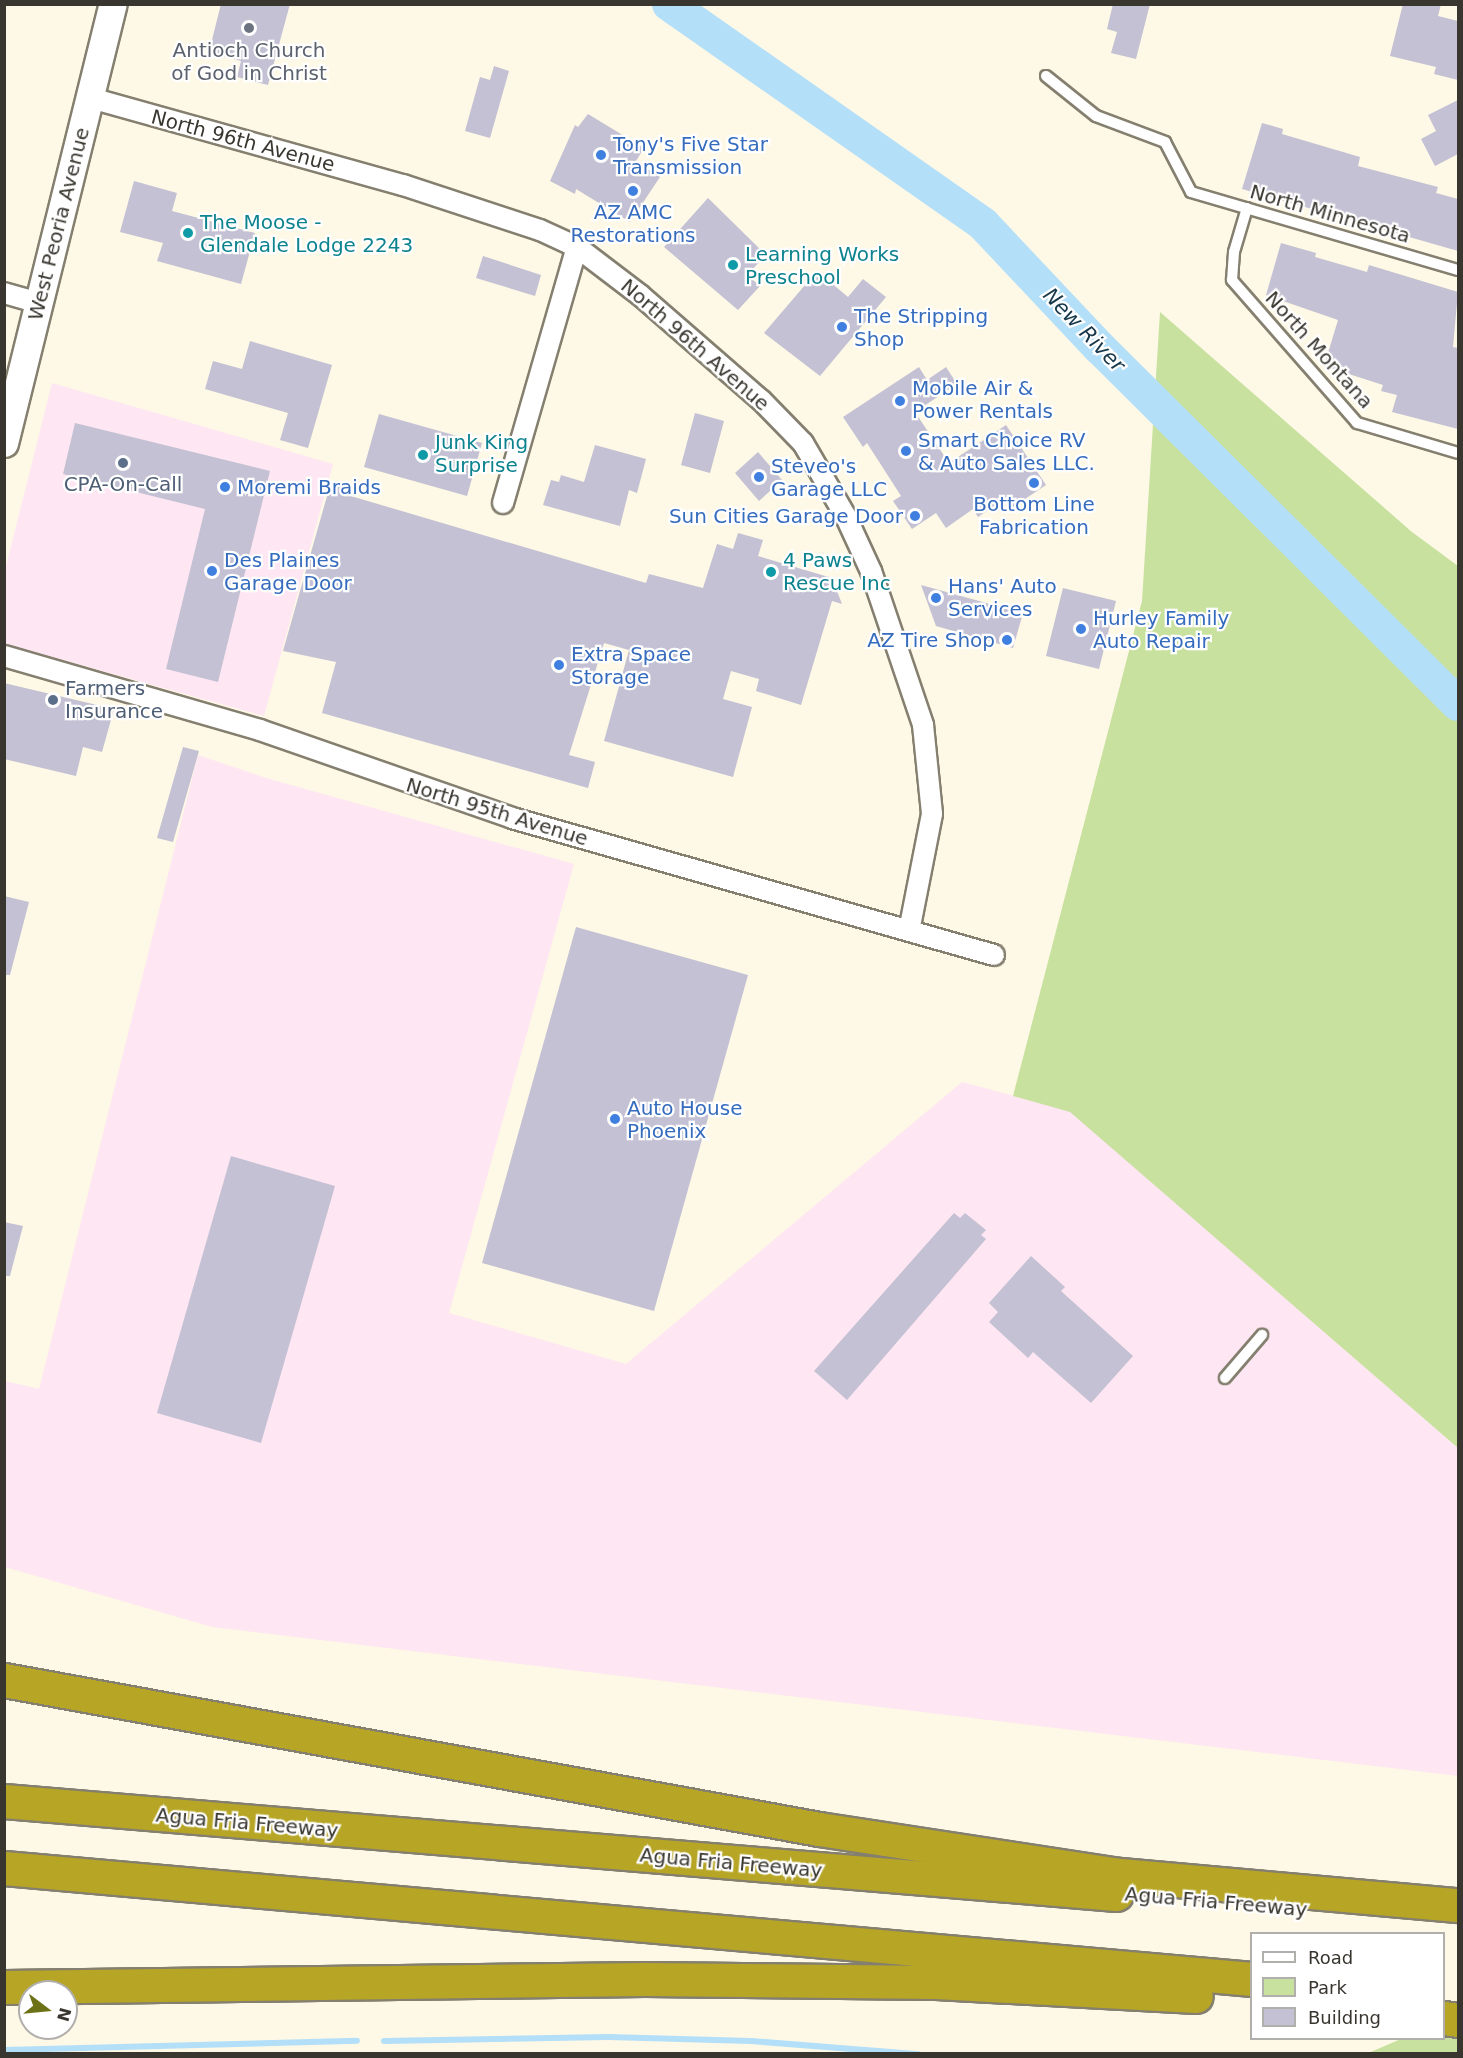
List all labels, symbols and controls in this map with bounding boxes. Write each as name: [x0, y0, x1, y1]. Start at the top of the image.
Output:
marker: Antioch Church of God in Christ: [242, 21, 256, 35]
place label: Antioch Church of God in Christ: [171, 38, 327, 85]
street label: North 96th Avenue: [149, 105, 337, 177]
street label: West Peoria Avenue: [23, 125, 95, 323]
place label: Tony's Five Star Transmission: [613, 132, 768, 179]
marker: Tony's Five Star Transmission: [594, 148, 608, 162]
street label: North Minnesota: [1247, 180, 1413, 248]
marker: AZ AMC Restorations: [626, 184, 640, 198]
place label: AZ AMC Restorations: [570, 200, 696, 247]
place label: The Moose - Glendale Lodge 2243: [200, 210, 413, 257]
marker: The Moose - Glendale Lodge 2243: [181, 226, 195, 240]
place label: Learning Works Preschool: [745, 242, 899, 289]
marker: Learning Works Preschool: [726, 258, 740, 272]
street label: North 96th Avenue: [616, 274, 774, 416]
water label: New River: [1038, 283, 1130, 377]
street label: North Montana: [1260, 286, 1378, 414]
place label: The Stripping Shop: [854, 304, 988, 351]
marker: The Stripping Shop: [835, 320, 849, 334]
place label: Mobile Air & Power Rentals: [912, 377, 1053, 424]
marker: Mobile Air & Power Rentals: [893, 394, 907, 408]
place label: Smart Choice RV & Auto Sales LLC.: [918, 428, 1095, 475]
place label: Junk King Surprise: [435, 431, 528, 478]
marker: Smart Choice RV & Auto Sales LLC.: [899, 444, 913, 458]
marker: Junk King Surprise: [416, 448, 430, 462]
place label: Steveo's Garage LLC: [771, 454, 887, 501]
marker: CPA-On-Call: [116, 456, 130, 470]
marker: Steveo's Garage LLC: [752, 470, 766, 484]
place label: CPA-On-Call: [64, 472, 182, 496]
place label: Moremi Braids: [237, 475, 381, 499]
marker: Bottom Line Fabrication: [1027, 476, 1041, 490]
marker: Moremi Braids: [218, 480, 232, 494]
place label: Bottom Line Fabrication: [973, 492, 1095, 539]
place label: Sun Cities Garage Door: [669, 504, 903, 528]
marker: Sun Cities Garage Door: [908, 509, 922, 523]
place label: Des Plaines Garage Door: [224, 548, 352, 595]
place label: 4 Paws Rescue Inc: [783, 548, 891, 595]
marker: Des Plaines Garage Door: [205, 564, 219, 578]
marker: 4 Paws Rescue Inc: [764, 565, 778, 579]
place label: Hans' Auto Services: [948, 574, 1057, 621]
marker: Hans' Auto Services: [929, 591, 943, 605]
place label: Hurley Family Auto Repair: [1093, 606, 1229, 653]
marker: Hurley Family Auto Repair: [1074, 622, 1088, 636]
place label: AZ Tire Shop: [867, 628, 995, 652]
marker: AZ Tire Shop: [1000, 633, 1014, 647]
place label: Extra Space Storage: [571, 642, 691, 689]
marker: Extra Space Storage: [552, 658, 566, 672]
place label: Farmers Insurance: [65, 676, 163, 723]
marker: Farmers Insurance: [46, 693, 60, 707]
street label: North 95th Avenue: [403, 773, 591, 851]
place label: Auto House Phoenix: [627, 1096, 742, 1143]
marker: Auto House Phoenix: [608, 1112, 622, 1126]
street label: Agua Fria Freeway: [155, 1803, 339, 1843]
street label: Agua Fria Freeway: [639, 1843, 823, 1883]
street label: Agua Fria Freeway: [1124, 1882, 1308, 1922]
legend: [1250, 1932, 1445, 2040]
text: Road: [1308, 1947, 1353, 1968]
text: Park: [1308, 1977, 1347, 1998]
north arrow: [18, 1980, 78, 2040]
text: N: [53, 2005, 75, 2024]
text: Building: [1308, 2007, 1381, 2028]

